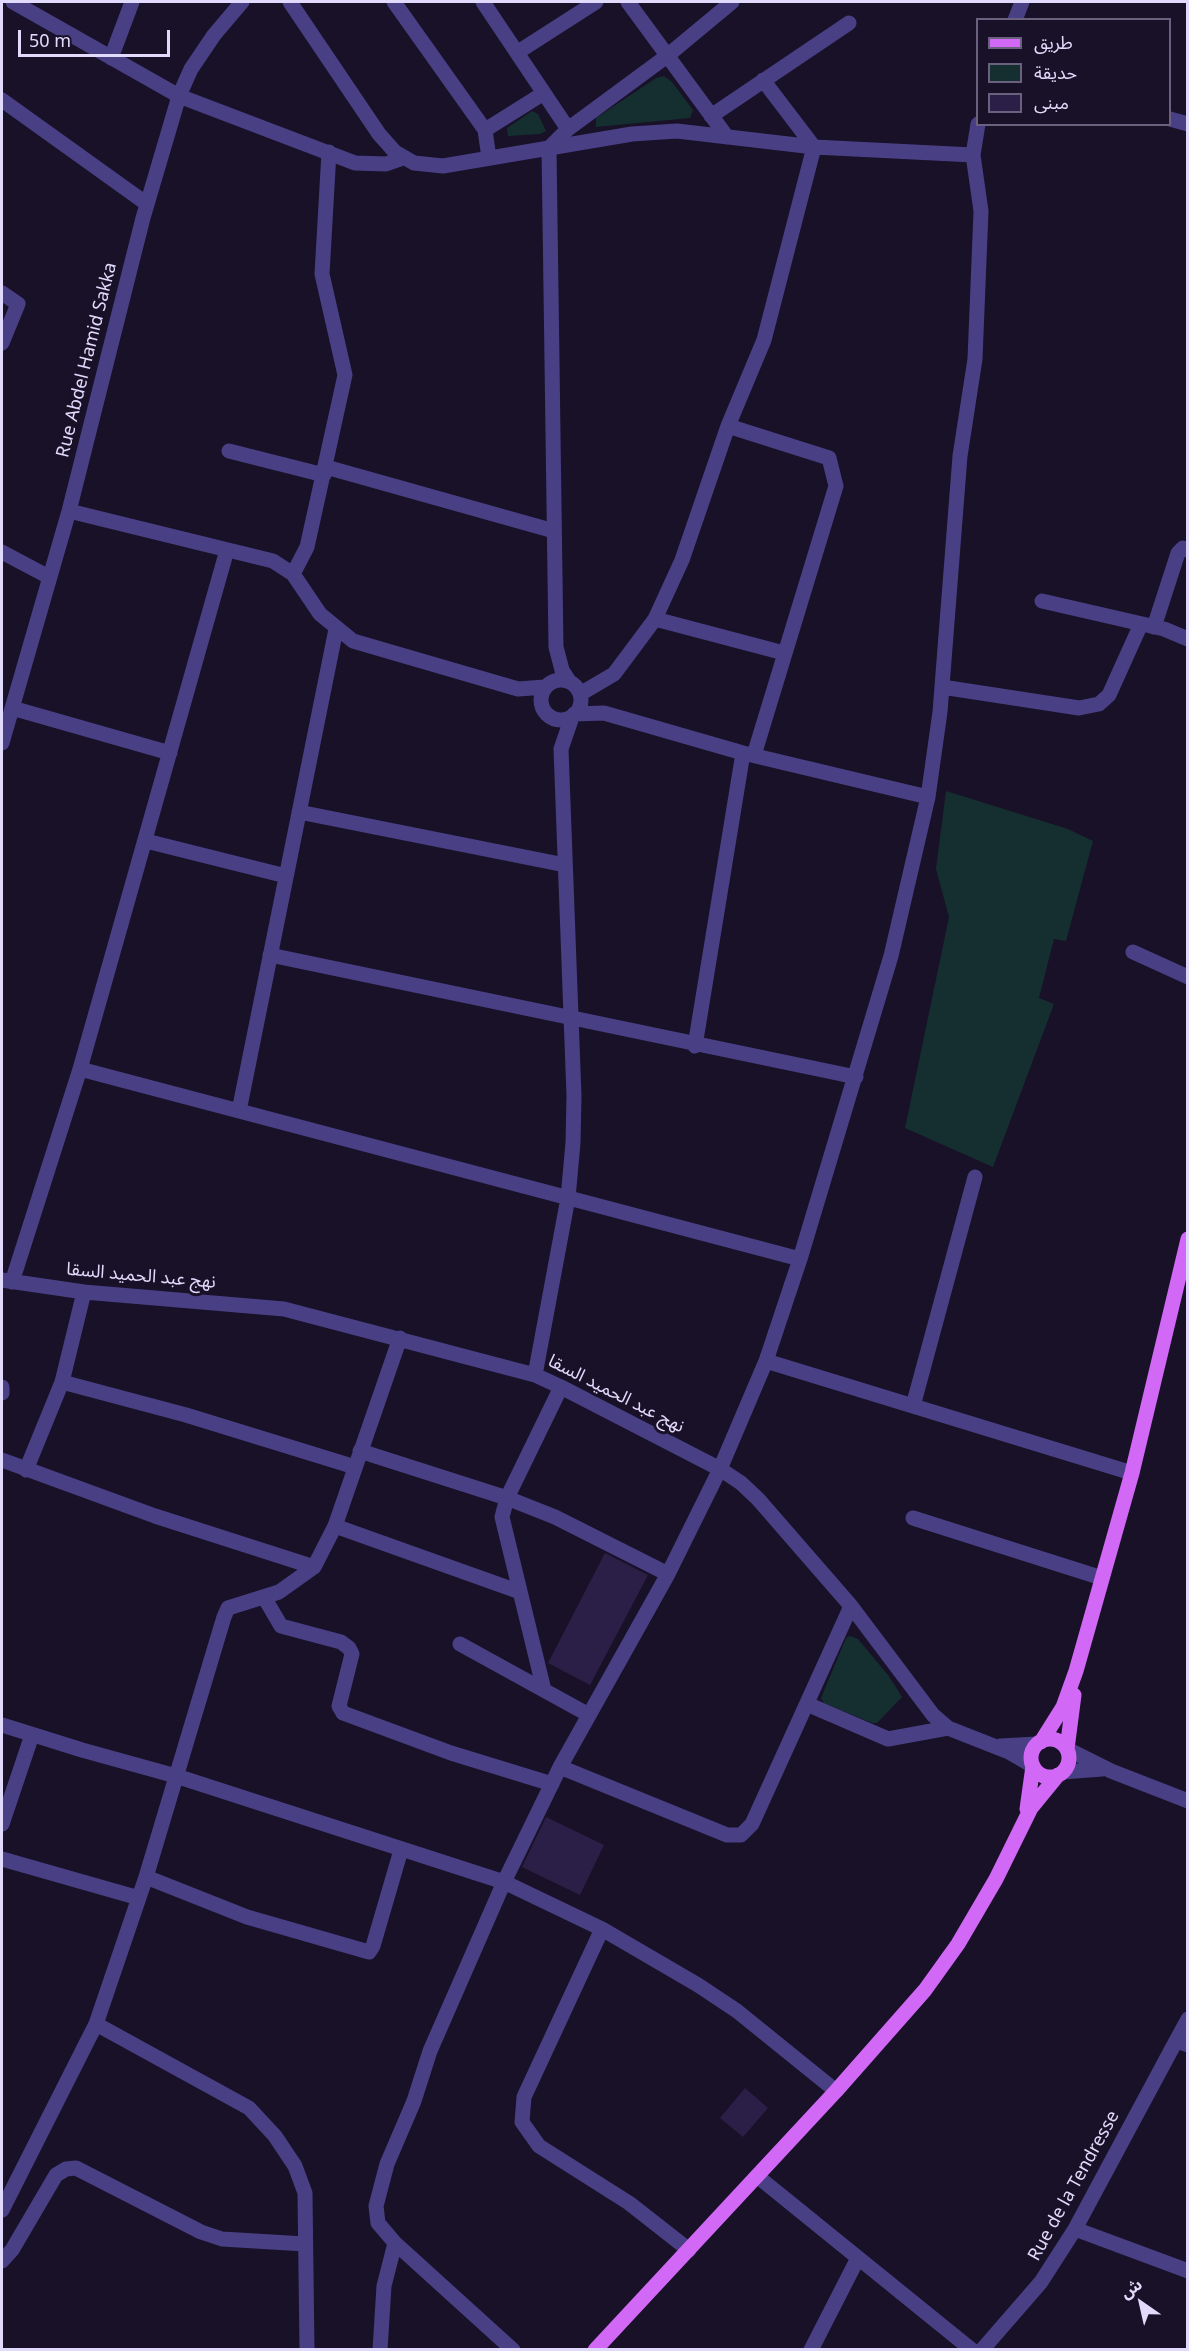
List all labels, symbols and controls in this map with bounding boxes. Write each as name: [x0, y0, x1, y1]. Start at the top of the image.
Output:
scale bar: [21, 18, 172, 56]
legend: [976, 18, 1171, 126]
text: 50 m: [29, 28, 71, 52]
text: طريق: [1034, 30, 1073, 54]
text: حديقة: [1034, 60, 1077, 84]
text: مبنى: [1034, 90, 1069, 114]
street label: Rue Abdel Hamid Sakka: [52, 260, 122, 460]
street label: نهج عبد الحميد السقا: [65, 1259, 217, 1293]
street label: نهج عبد الحميد السقا: [544, 1350, 688, 1438]
street label: Rue de la Tendresse: [1024, 2107, 1124, 2265]
north arrow: [1111, 2273, 1171, 2333]
text: ش: [1116, 2273, 1146, 2303]

